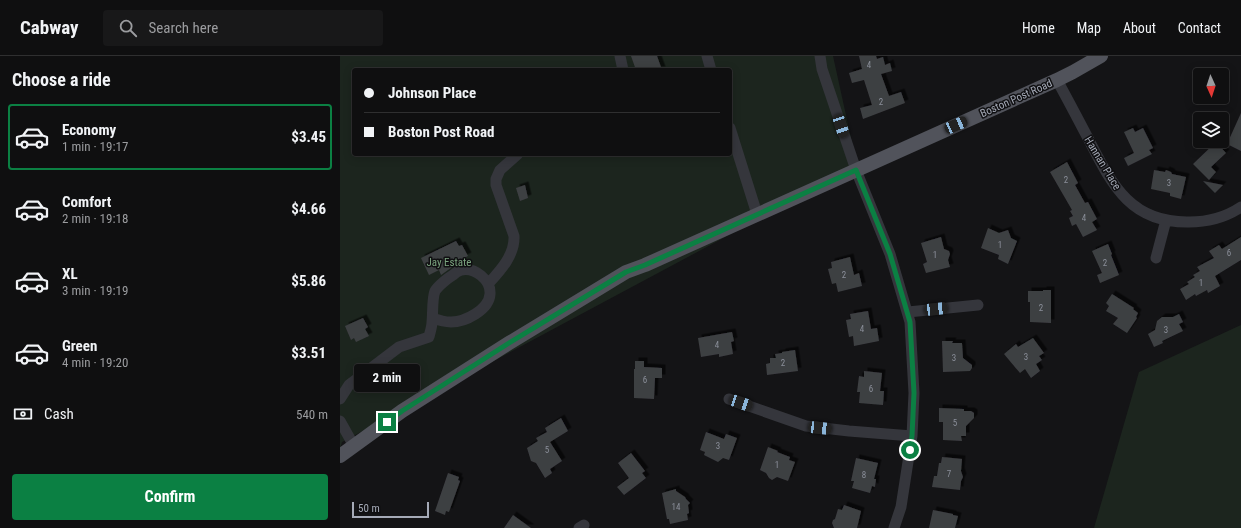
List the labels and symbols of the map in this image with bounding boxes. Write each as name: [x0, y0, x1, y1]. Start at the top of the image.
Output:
house number: 4: [867, 60, 872, 70]
north arrow: [1193, 68, 1229, 104]
street label: Boston Post Road: [978, 77, 1054, 120]
house number: 2: [879, 97, 884, 107]
car: [832, 113, 850, 139]
car: [943, 115, 969, 135]
street label: Hannan Place: [1082, 134, 1124, 192]
house number: 2: [1064, 175, 1069, 185]
house number: 3: [1167, 178, 1171, 188]
house number: 4: [1082, 213, 1087, 223]
house number: 1: [998, 240, 1002, 250]
house number: 6: [1227, 248, 1231, 258]
house number: 1: [933, 250, 937, 260]
park label: Jay Estate: [426, 256, 472, 269]
house number: 2: [1103, 258, 1108, 268]
house number: 2: [842, 270, 847, 280]
house number: 1: [1199, 278, 1203, 288]
car: [923, 302, 949, 316]
house number: 2: [1039, 303, 1044, 313]
house number: 4: [860, 324, 865, 334]
house number: 3: [1164, 325, 1168, 335]
house number: 4: [715, 340, 720, 350]
house number: 3: [1024, 352, 1028, 362]
house number: 3: [952, 353, 956, 363]
house number: 2: [781, 358, 786, 368]
callout: 2 min: [354, 364, 420, 392]
house number: 6: [643, 375, 647, 385]
house number: 6: [869, 384, 873, 394]
car: [728, 393, 754, 413]
route end: [378, 413, 396, 431]
house number: 5: [953, 418, 958, 428]
car: [807, 421, 833, 435]
house number: 3: [716, 441, 720, 451]
route start: [901, 441, 919, 459]
house number: 5: [545, 445, 550, 455]
house number: 1: [775, 460, 779, 470]
house number: 7: [947, 469, 952, 479]
house number: 8: [862, 470, 866, 480]
scale bar: [352, 500, 429, 519]
house number: 14: [672, 502, 681, 512]

